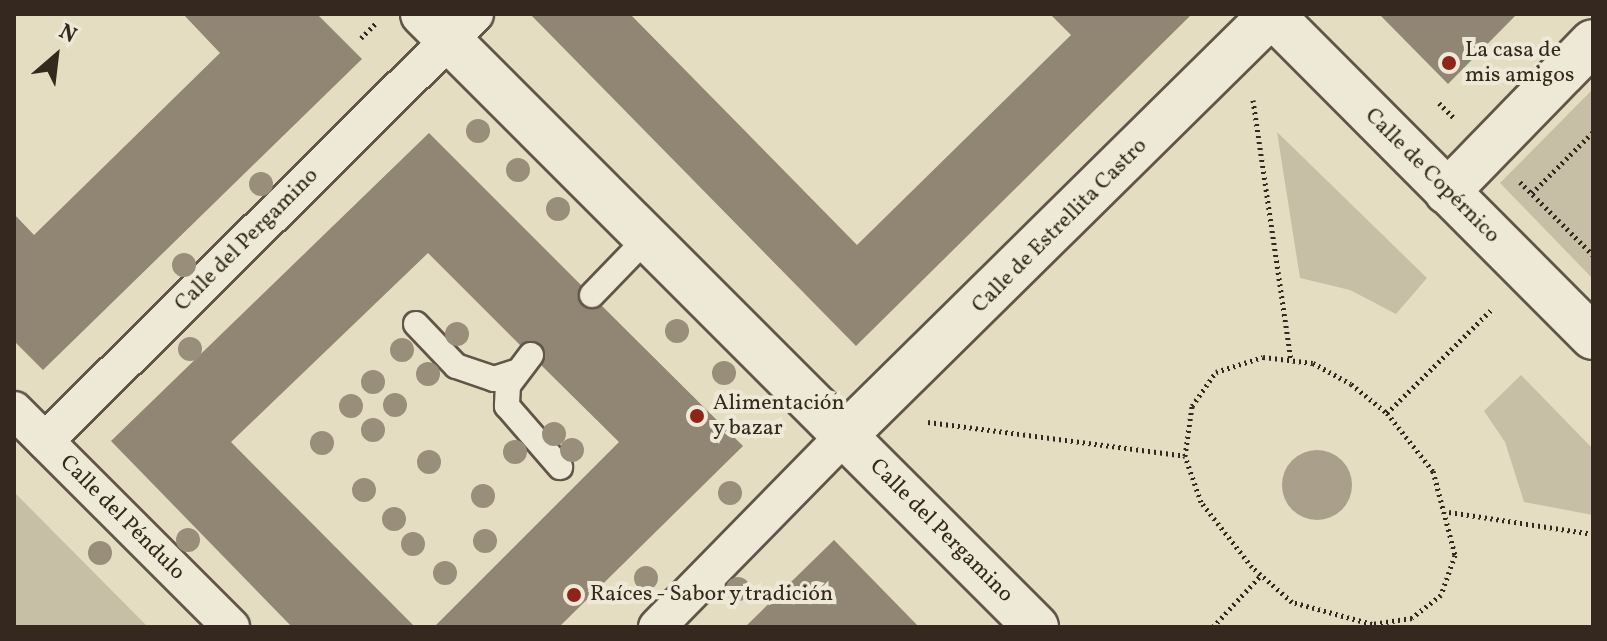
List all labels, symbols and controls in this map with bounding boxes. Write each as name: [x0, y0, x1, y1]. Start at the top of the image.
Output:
north arrow: [16, 16, 96, 96]
text: N: [53, 17, 82, 52]
place label: La casa de mis amigos: [1465, 37, 1574, 88]
marker: La casa de mis amigos: [1440, 54, 1458, 72]
street label: Calle de Copérnico: [1359, 103, 1505, 249]
street label: Calle de Estrellita Castro: [967, 133, 1153, 319]
street label: Calle del Pergamino: [170, 163, 324, 317]
place label: Alimentación y bazar: [713, 390, 845, 442]
marker: Alimentación y bazar: [688, 407, 706, 425]
street label: Calle del Péndulo: [54, 450, 190, 586]
street label: Calle del Pergamino: [864, 454, 1018, 608]
place label: Raíces - Sabor y tradición: [590, 582, 835, 608]
marker: Raíces - Sabor y tradición: [565, 586, 583, 604]

